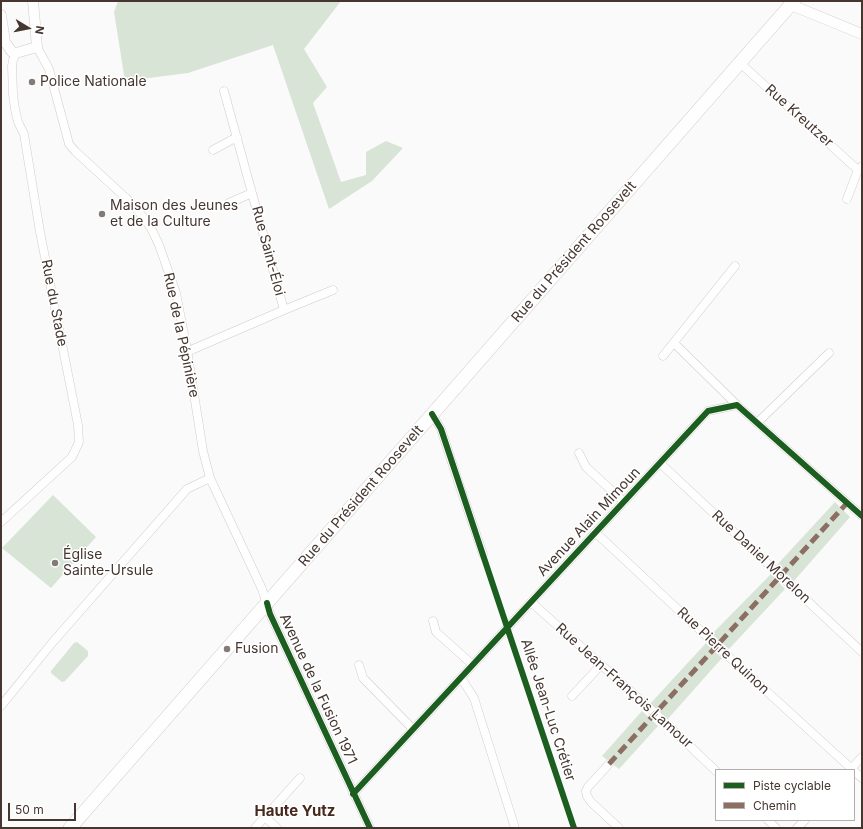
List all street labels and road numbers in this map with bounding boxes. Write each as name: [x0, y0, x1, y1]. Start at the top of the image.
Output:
street label: Rue Kreutzer: [761, 81, 837, 151]
street label: Rue du Président Roosevelt: [508, 178, 640, 326]
street label: Rue Saint-Éloi: [248, 204, 288, 298]
street label: Rue du Stade: [37, 258, 71, 348]
street label: Rue de la Pépinière: [160, 271, 202, 399]
street label: Rue du Président Roosevelt: [295, 422, 427, 570]
street label: Avenue Alain Mimoun: [534, 464, 644, 580]
street label: Rue Daniel Morelon: [708, 507, 814, 607]
street label: Rue Pierre Quinon: [673, 604, 773, 698]
street label: Avenue de la Fusion 1971: [276, 611, 360, 767]
street label: Rue Jean-François Lamour: [552, 620, 696, 752]
street label: Allée Jean-Luc Crétier: [517, 637, 579, 783]

